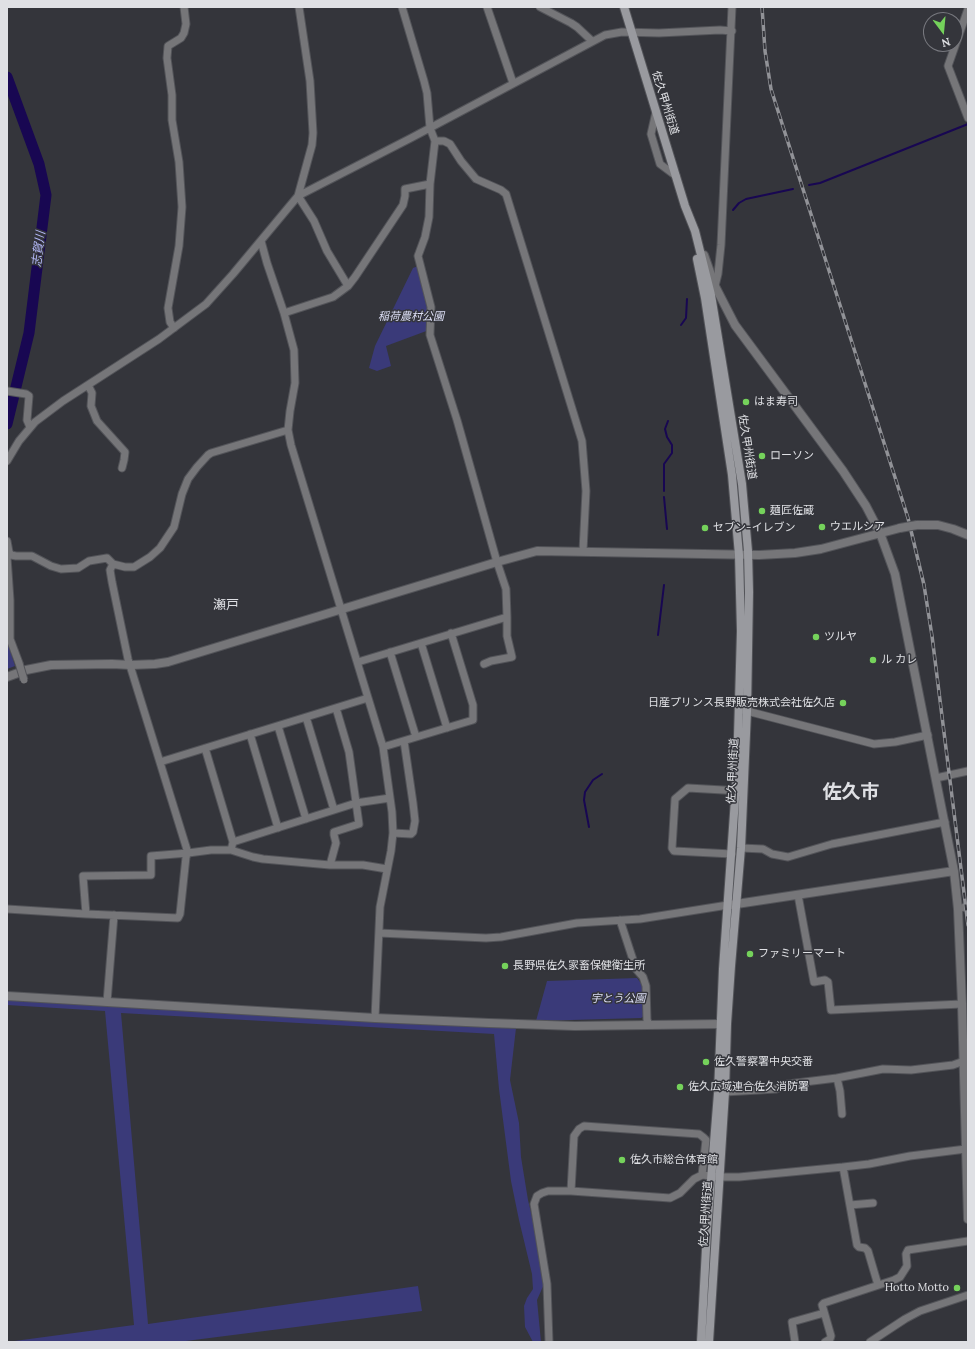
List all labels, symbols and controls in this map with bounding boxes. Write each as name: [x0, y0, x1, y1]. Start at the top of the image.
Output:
north arrow: [923, 12, 963, 52]
text: N: [940, 35, 952, 50]
street label: 佐久甲州街道: [649, 70, 681, 136]
water label: 志賀川: [30, 230, 48, 268]
park label: 稲荷農村公園: [378, 310, 444, 324]
place label: はま寿司: [754, 395, 798, 409]
marker: はま寿司: [741, 397, 751, 407]
street label: 佐久甲州街道: [735, 413, 759, 481]
place label: ローソン: [770, 449, 814, 463]
marker: ローソン: [757, 451, 767, 461]
place label: 麺匠佐蔵: [770, 504, 814, 518]
marker: 麺匠佐蔵: [757, 506, 767, 516]
place label: ウエルシア: [830, 520, 885, 534]
place label: セブン-イレブン: [713, 521, 795, 535]
marker: ウエルシア: [817, 522, 827, 532]
marker: セブン-イレブン: [700, 523, 710, 533]
district label: 瀬戸: [213, 597, 239, 613]
place label: ツルヤ: [824, 630, 857, 644]
marker: ツルヤ: [811, 632, 821, 642]
place label: ル カレ: [881, 653, 917, 667]
marker: ル カレ: [868, 655, 878, 665]
place label: 日産プリンス長野販売株式会社佐久店: [648, 696, 835, 710]
marker: 日産プリンス長野販売株式会社佐久店: [838, 698, 848, 708]
street label: 佐久甲州街道: [725, 738, 741, 804]
district label: 佐久市: [823, 782, 879, 804]
place label: ファミリーマート: [758, 947, 846, 961]
marker: ファミリーマート: [745, 949, 755, 959]
place label: 長野県佐久家畜保健衛生所: [513, 959, 645, 973]
marker: 長野県佐久家畜保健衛生所: [500, 961, 510, 971]
park label: 宇とう公園: [591, 992, 645, 1006]
place label: 佐久警察署中央交番: [714, 1055, 813, 1069]
marker: 佐久警察署中央交番: [701, 1057, 711, 1067]
place label: 佐久広域連合佐久消防署: [688, 1080, 809, 1094]
marker: 佐久広域連合佐久消防署: [675, 1082, 685, 1092]
place label: 佐久市総合体育館: [630, 1153, 718, 1167]
marker: 佐久市総合体育館: [617, 1155, 627, 1165]
street label: 佐久甲州街道: [697, 1181, 715, 1247]
place label: Hotto Motto: [885, 1281, 949, 1295]
marker: Hotto Motto: [952, 1283, 962, 1293]

